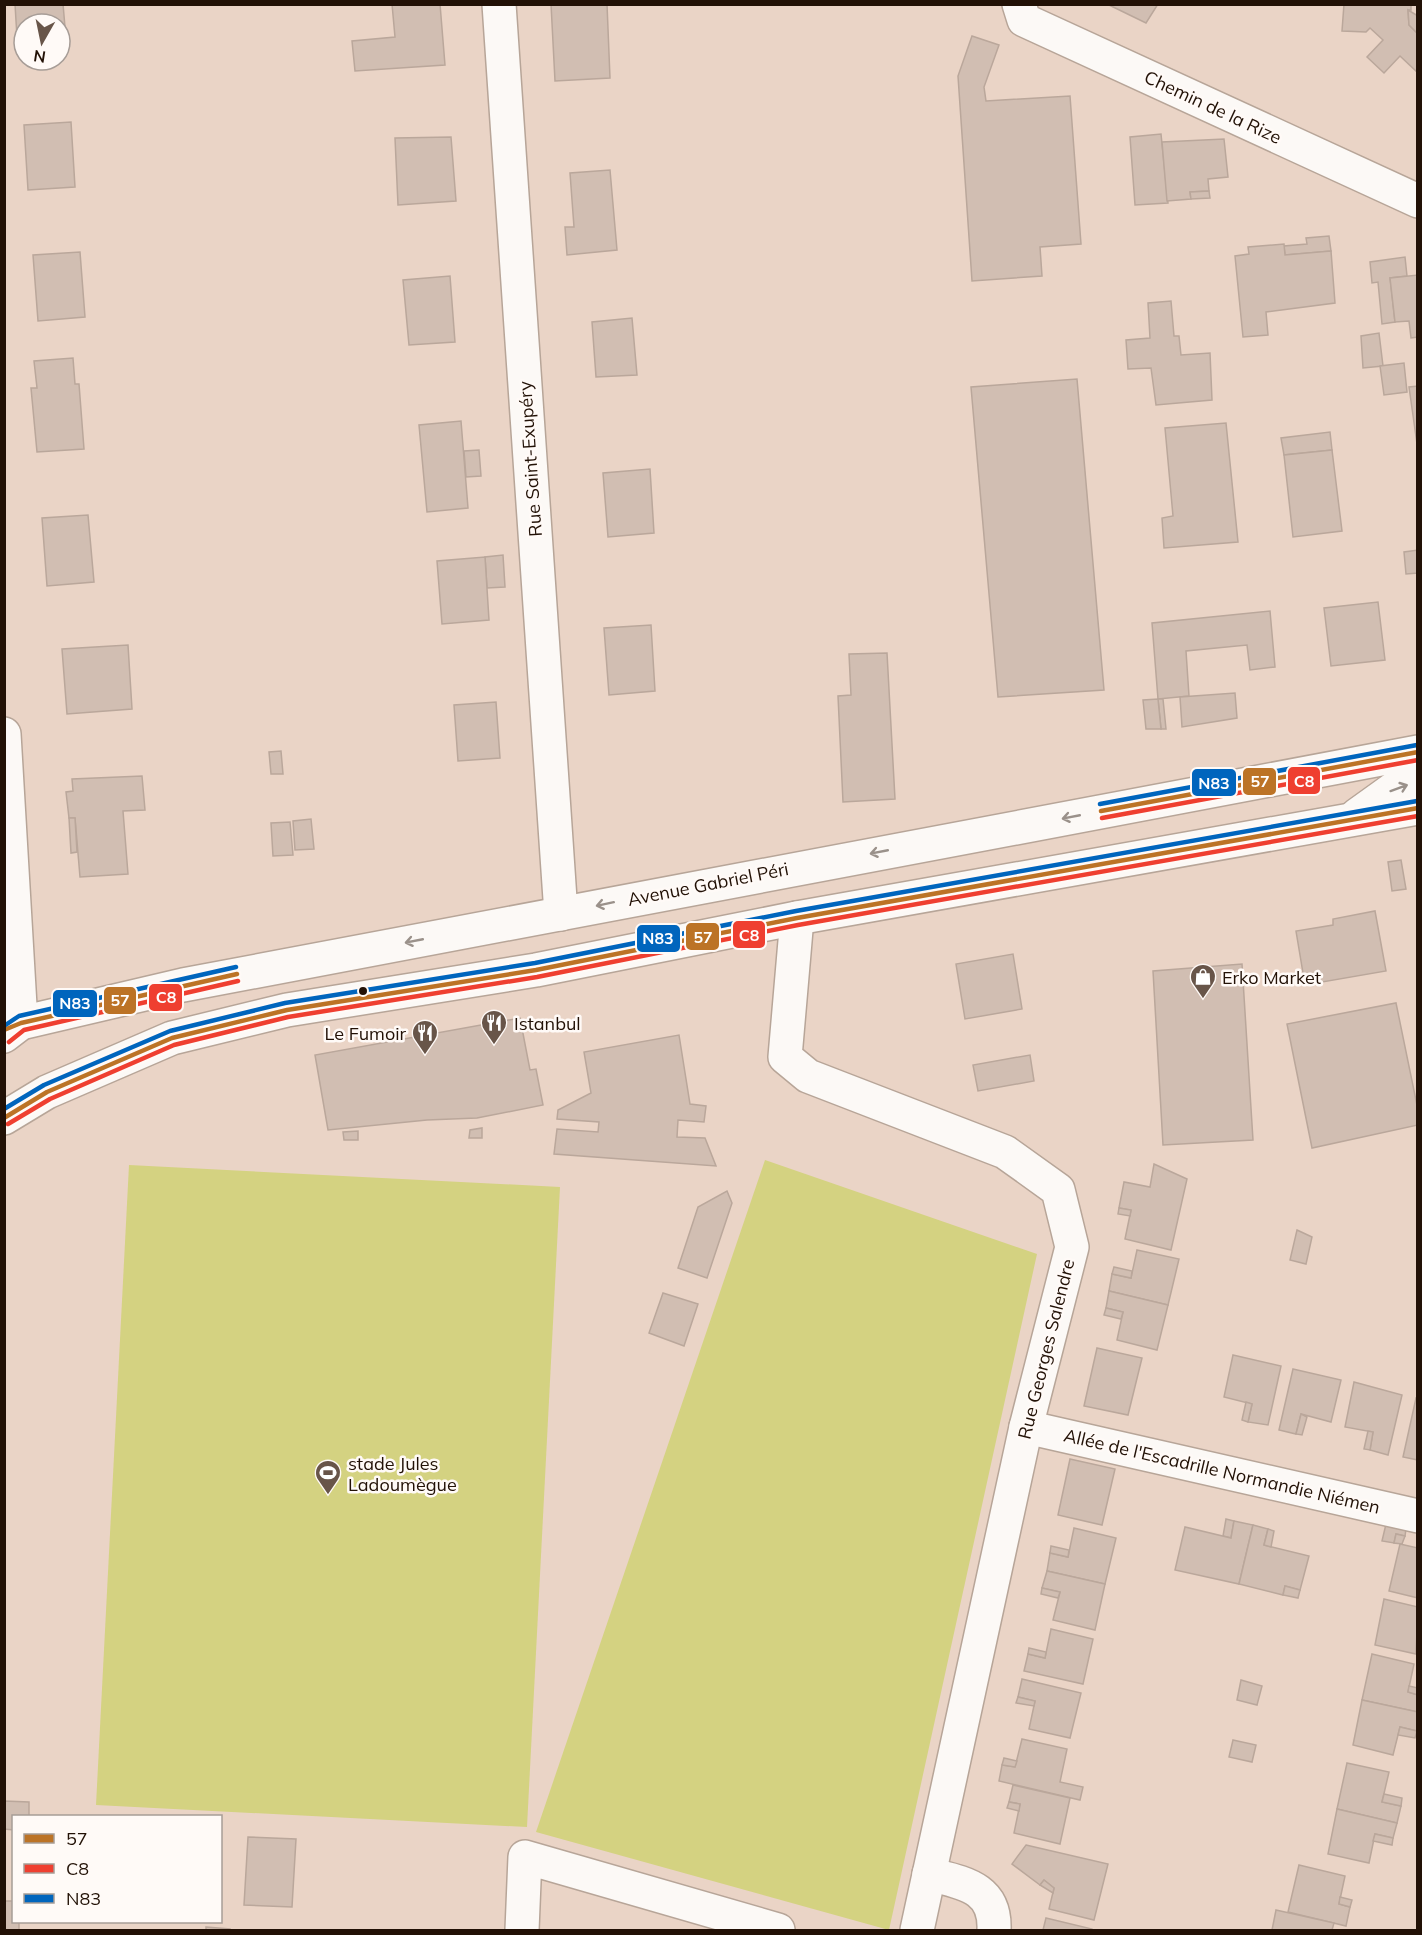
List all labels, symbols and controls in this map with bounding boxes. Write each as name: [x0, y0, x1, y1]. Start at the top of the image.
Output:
north arrow: [12, 12, 72, 72]
text: N: [32, 46, 47, 68]
street label: Chemin de la Rize: [1141, 65, 1285, 149]
street label: Rue Saint-Exupéry: [513, 380, 547, 538]
line badge: C8: [1287, 766, 1321, 795]
line badge: 57: [1242, 767, 1277, 796]
line badge: N83: [1191, 768, 1237, 797]
text: 57: [1250, 771, 1270, 791]
text: C8: [1294, 771, 1315, 791]
text: N83: [1198, 773, 1230, 793]
one-way arrow: [1390, 782, 1408, 793]
one-way arrow: [1062, 811, 1081, 822]
one-way arrow: [870, 847, 890, 858]
street label: Avenue Gabriel Péri: [625, 857, 791, 911]
one-way arrow: [596, 899, 615, 910]
line badge: C8: [732, 920, 766, 949]
line badge: 57: [685, 922, 720, 951]
line badge: N83: [636, 924, 681, 953]
text: C8: [739, 925, 760, 945]
text: 57: [693, 927, 713, 947]
text: N83: [642, 928, 674, 948]
one-way arrow: [404, 936, 424, 947]
shop icon: Erko Market: [1188, 962, 1218, 1000]
place label: Erko Market: [1222, 966, 1321, 989]
line badge: C8: [148, 983, 183, 1012]
unlabelled marker: [357, 985, 369, 997]
line badge: 57: [103, 986, 137, 1015]
text: C8: [156, 987, 177, 1007]
line badge: N83: [52, 989, 98, 1018]
text: 57: [110, 990, 130, 1010]
text: N83: [59, 993, 91, 1013]
restaurant icon: Istanbul: [479, 1008, 509, 1046]
place label: Istanbul: [514, 1012, 581, 1035]
restaurant icon: Le Fumoir: [410, 1018, 440, 1056]
place label: Le Fumoir: [325, 1022, 406, 1045]
street label: Rue Georges Salendre: [1012, 1257, 1080, 1441]
street label: Allée de l'Escadrille Normandie Niémen: [1062, 1423, 1382, 1519]
place label: stade Jules Ladoumègue: [348, 1452, 457, 1496]
sports icon: stade Jules Ladoumègue: [313, 1458, 343, 1496]
legend: [12, 1815, 222, 1923]
text: 57: [66, 1827, 88, 1850]
text: C8: [66, 1857, 89, 1880]
text: N83: [66, 1887, 101, 1910]

